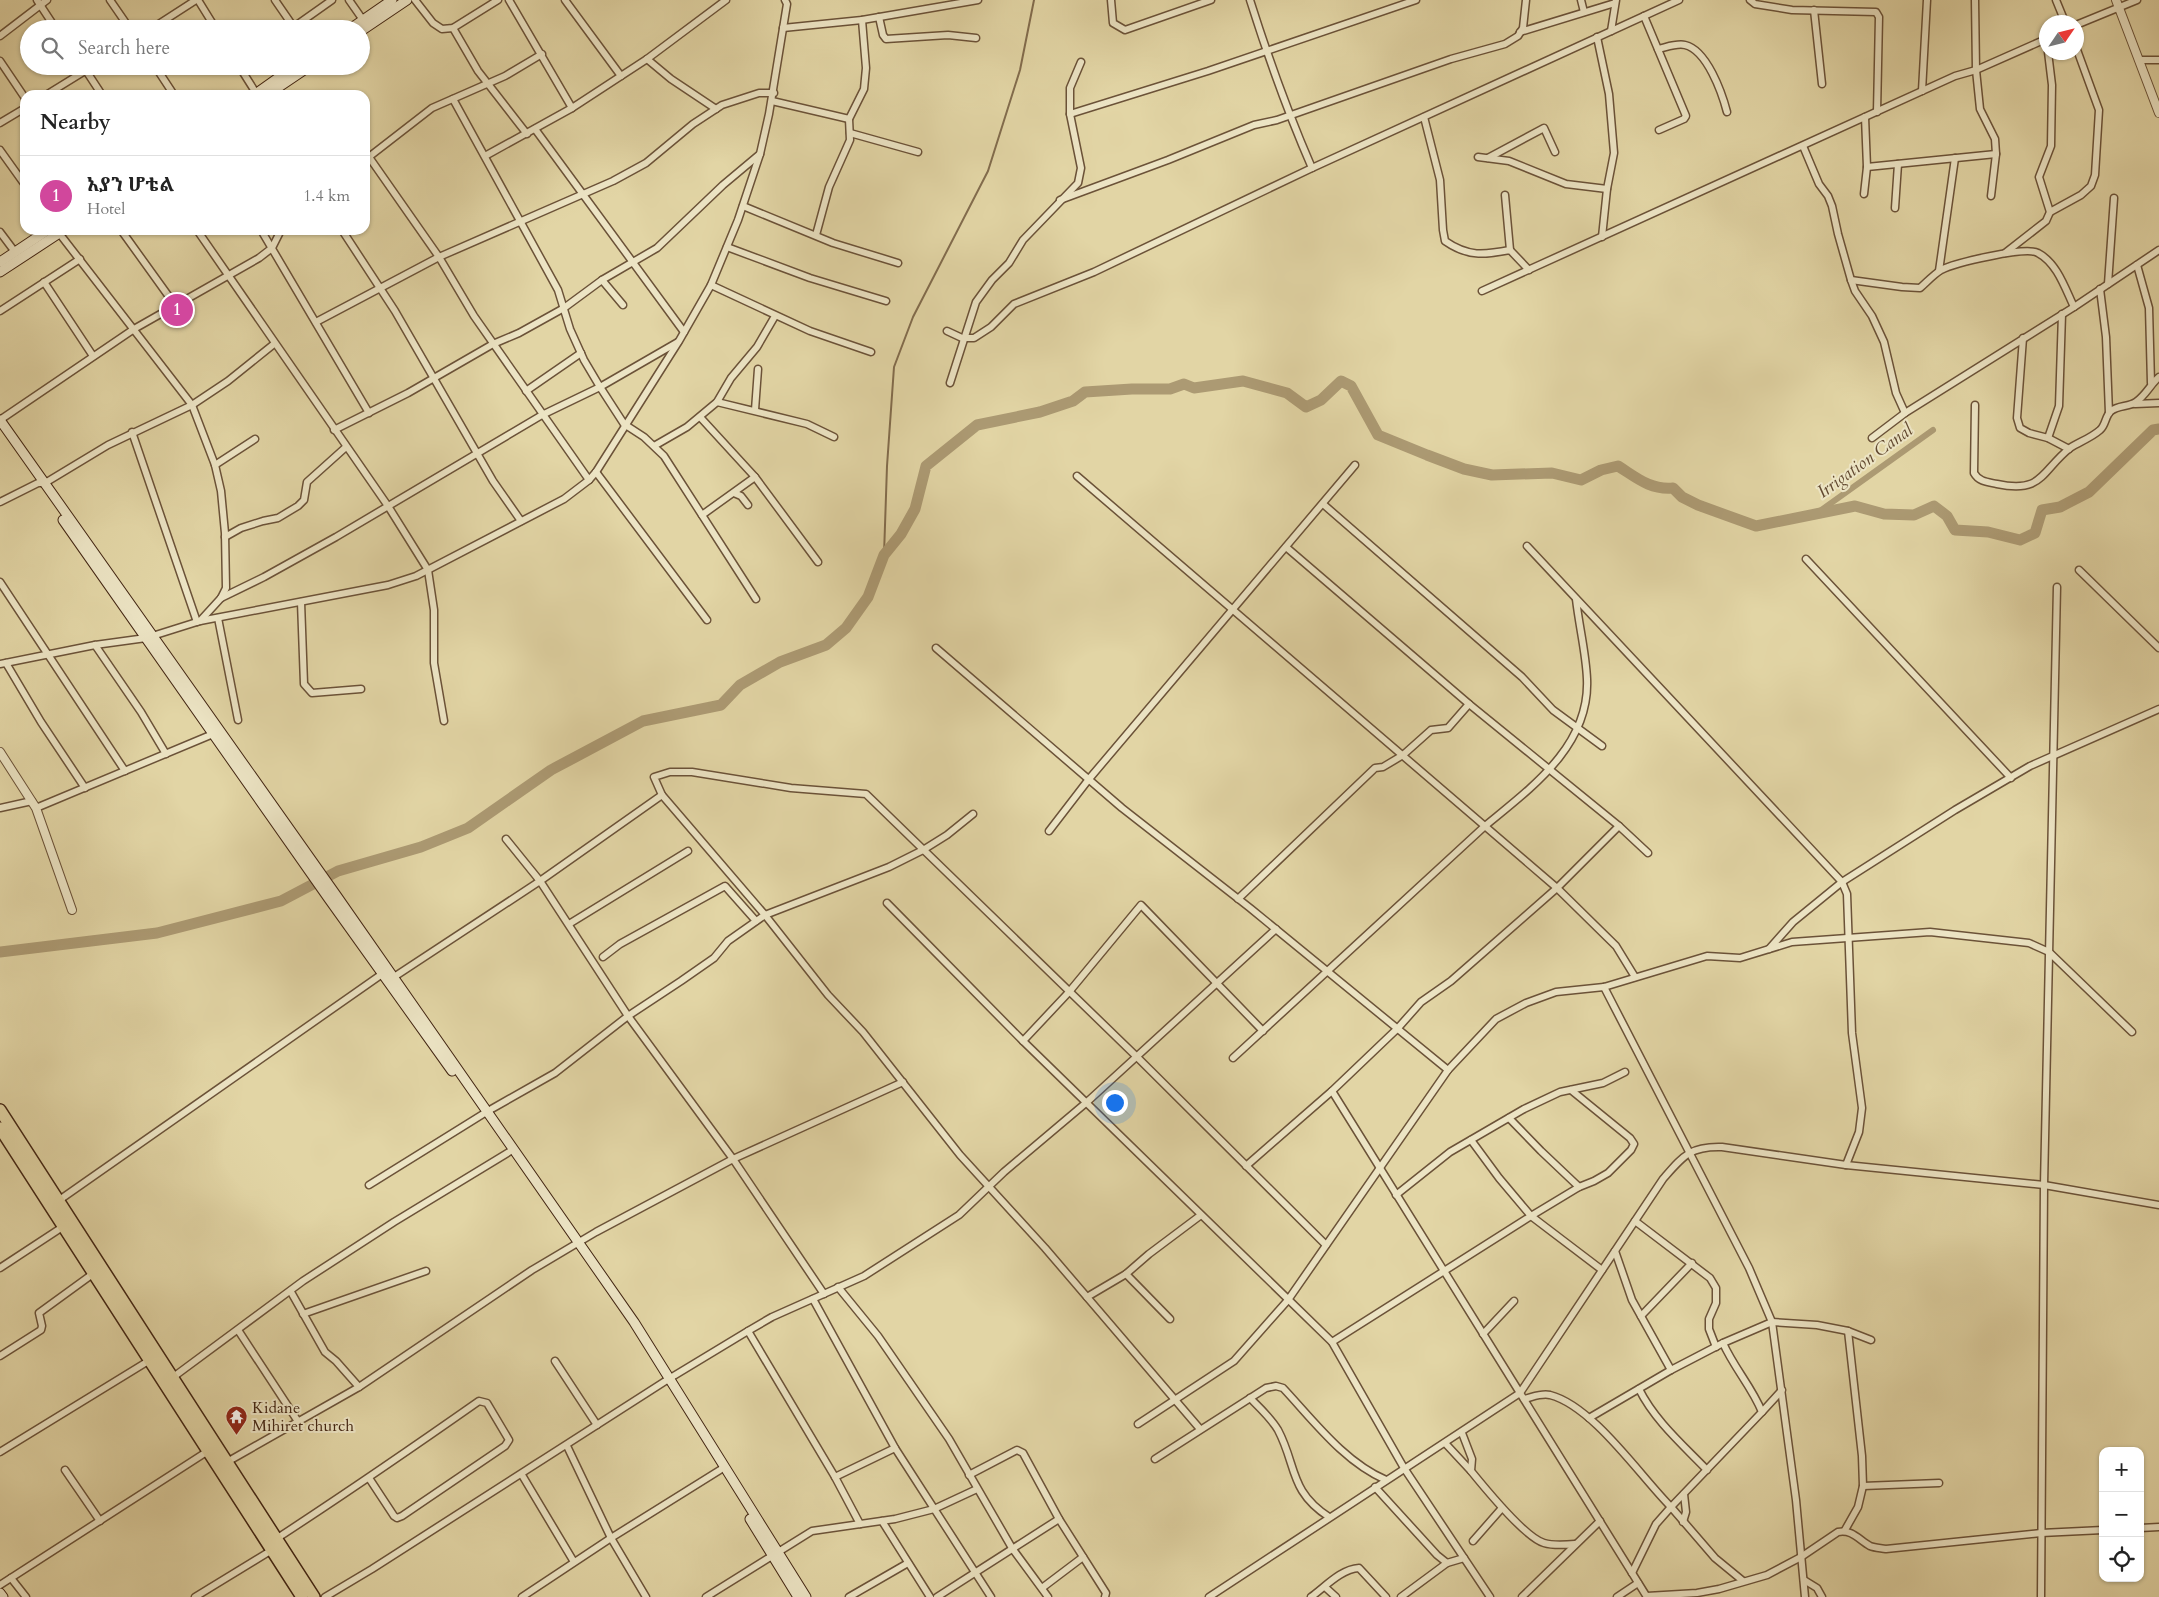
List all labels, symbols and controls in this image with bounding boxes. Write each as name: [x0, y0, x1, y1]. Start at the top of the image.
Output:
north arrow: [2039, 15, 2084, 60]
search box: [20, 20, 370, 75]
icon: search: [38, 34, 66, 62]
text: Search here: [78, 35, 170, 61]
text: Nearby: [40, 108, 111, 137]
text: አያን ሆቴል: [87, 172, 174, 198]
text: 1: [52, 185, 60, 207]
text: 1.4 km: [303, 185, 350, 207]
text: Hotel: [87, 198, 125, 220]
pin: 1: [161, 291, 193, 329]
water label: Irrigation Canal: [1812, 417, 1919, 504]
your location: [1102, 1090, 1128, 1116]
place label: Kidane Mihiret church: [252, 1397, 354, 1437]
temple icon: Kidane Mihiret church: [224, 1405, 248, 1436]
map controls: [2099, 1447, 2144, 1582]
button: +: [2099, 1447, 2144, 1492]
button: −: [2099, 1492, 2144, 1537]
button: locate: [2099, 1537, 2144, 1582]

